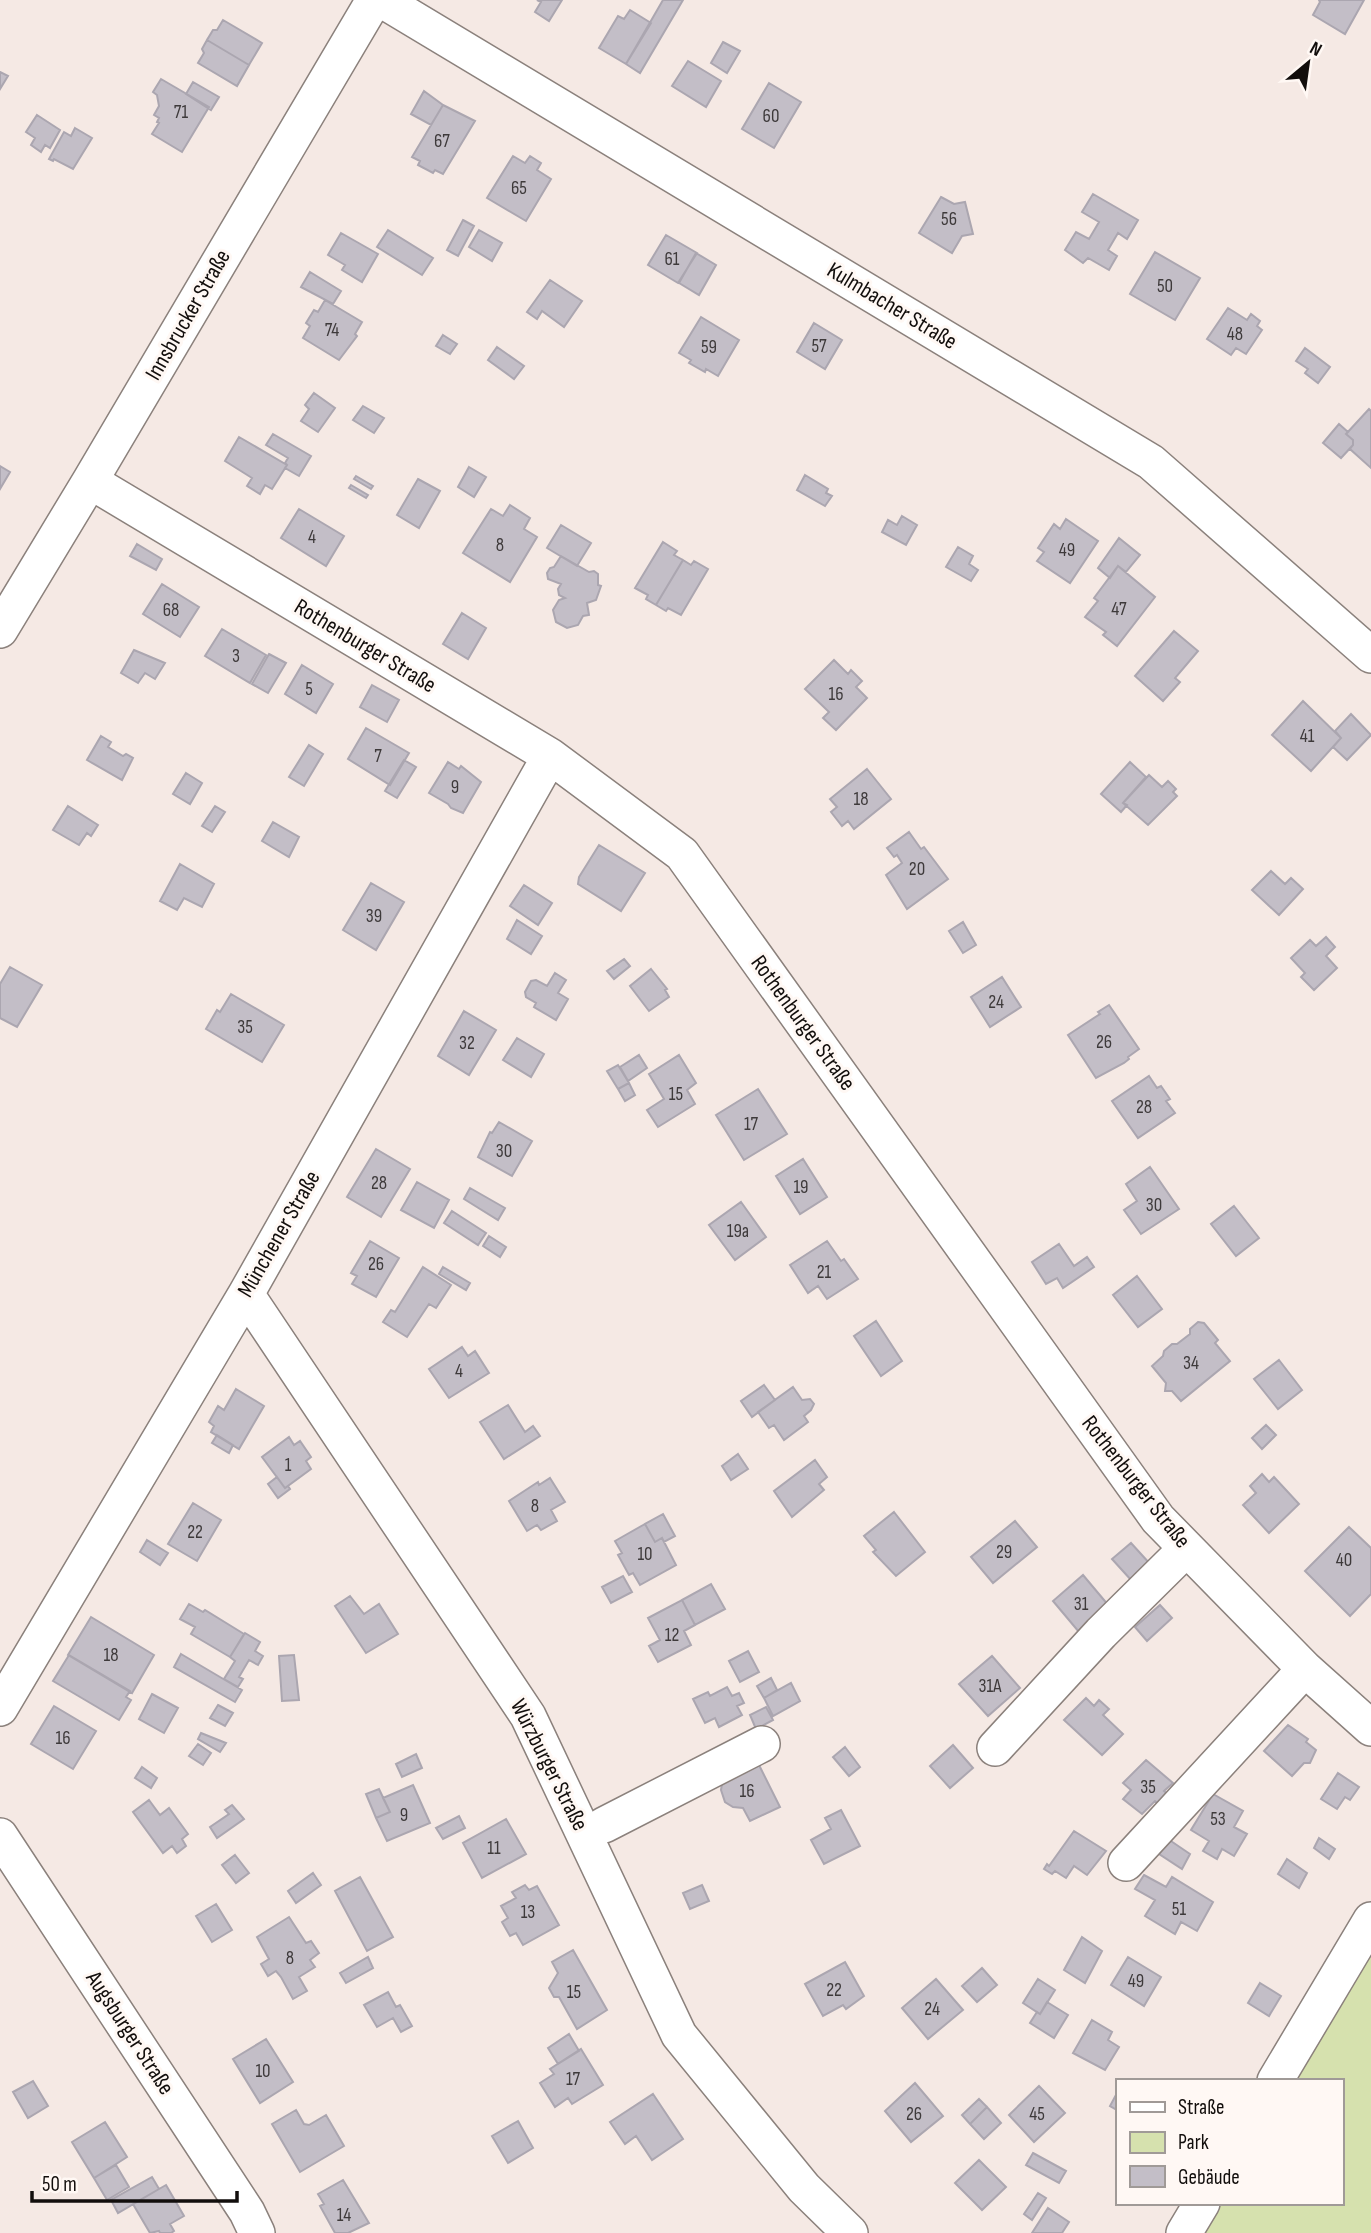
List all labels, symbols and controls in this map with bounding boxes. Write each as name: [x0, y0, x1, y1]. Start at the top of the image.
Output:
north arrow: [1273, 28, 1343, 98]
text: N: [1305, 37, 1326, 62]
house number: 71: [174, 101, 189, 124]
house number: 60: [763, 105, 779, 128]
house number: 67: [434, 130, 450, 153]
house number: 65: [511, 177, 527, 200]
house number: 56: [941, 208, 957, 231]
street label: Innsbrucker Straße: [139, 245, 237, 385]
house number: 61: [665, 248, 680, 271]
street label: Kulmbacher Straße: [822, 256, 962, 356]
house number: 50: [1157, 275, 1173, 298]
house number: 74: [325, 319, 339, 342]
house number: 48: [1227, 323, 1243, 346]
house number: 57: [811, 335, 827, 358]
house number: 59: [701, 336, 717, 359]
house number: 4: [308, 526, 316, 549]
house number: 8: [496, 534, 504, 557]
house number: 49: [1059, 539, 1075, 562]
street label: Rothenburger Straße: [289, 593, 441, 699]
house number: 47: [1111, 598, 1127, 621]
house number: 68: [163, 599, 179, 622]
house number: 3: [232, 645, 240, 668]
house number: 5: [305, 678, 313, 701]
house number: 16: [829, 683, 843, 706]
house number: 41: [1300, 725, 1315, 748]
house number: 7: [374, 745, 382, 768]
house number: 9: [451, 776, 459, 799]
house number: 18: [854, 788, 868, 811]
house number: 20: [909, 858, 925, 881]
house number: 39: [366, 905, 382, 928]
street label: Rothenburger Straße: [745, 950, 861, 1096]
house number: 24: [988, 991, 1004, 1014]
house number: 35: [237, 1016, 253, 1039]
house number: 26: [1096, 1031, 1112, 1054]
house number: 32: [459, 1032, 475, 1055]
house number: 15: [669, 1083, 683, 1106]
house number: 28: [1136, 1096, 1152, 1119]
house number: 17: [744, 1113, 759, 1136]
house number: 30: [496, 1140, 512, 1163]
street label: Münchener Straße: [231, 1166, 327, 1302]
house number: 28: [371, 1172, 387, 1195]
house number: 19: [793, 1176, 809, 1199]
house number: 30: [1146, 1194, 1162, 1217]
house number: 19a: [727, 1220, 749, 1243]
house number: 26: [368, 1253, 384, 1276]
house number: 21: [817, 1261, 832, 1284]
house number: 34: [1183, 1352, 1199, 1375]
house number: 4: [455, 1360, 463, 1383]
street label: Rothenburger Straße: [1076, 1410, 1196, 1554]
house number: 1: [285, 1454, 292, 1477]
house number: 8: [531, 1495, 539, 1518]
house number: 22: [187, 1521, 203, 1544]
house number: 29: [996, 1541, 1012, 1564]
house number: 10: [637, 1543, 653, 1566]
house number: 40: [1336, 1549, 1352, 1572]
house number: 31: [1074, 1593, 1089, 1616]
house number: 12: [665, 1624, 679, 1647]
house number: 18: [104, 1644, 118, 1667]
house number: 31A: [978, 1675, 1002, 1698]
street label: Würzburger Straße: [504, 1695, 594, 1835]
house number: 16: [56, 1727, 70, 1750]
house number: 35: [1140, 1776, 1156, 1799]
house number: 16: [740, 1780, 754, 1803]
house number: 9: [400, 1804, 408, 1827]
house number: 53: [1210, 1808, 1226, 1831]
house number: 11: [487, 1837, 501, 1860]
house number: 51: [1172, 1898, 1186, 1921]
house number: 13: [521, 1901, 535, 1924]
house number: 8: [286, 1947, 294, 1970]
street label: Augsburger Straße: [79, 1965, 180, 2100]
house number: 49: [1128, 1970, 1144, 1993]
house number: 22: [826, 1979, 842, 2002]
house number: 15: [567, 1981, 581, 2004]
house number: 24: [924, 1998, 940, 2021]
house number: 10: [255, 2060, 271, 2083]
house number: 17: [566, 2068, 581, 2091]
legend: [1116, 2079, 1343, 2205]
text: Straße: [1178, 2095, 1224, 2120]
house number: 26: [906, 2103, 922, 2126]
house number: 45: [1029, 2103, 1045, 2126]
text: Park: [1178, 2130, 1209, 2155]
scale bar: [32, 2160, 236, 2204]
text: Gebäude: [1178, 2165, 1240, 2190]
text: 50 m: [42, 2172, 77, 2197]
house number: 14: [337, 2204, 351, 2227]

